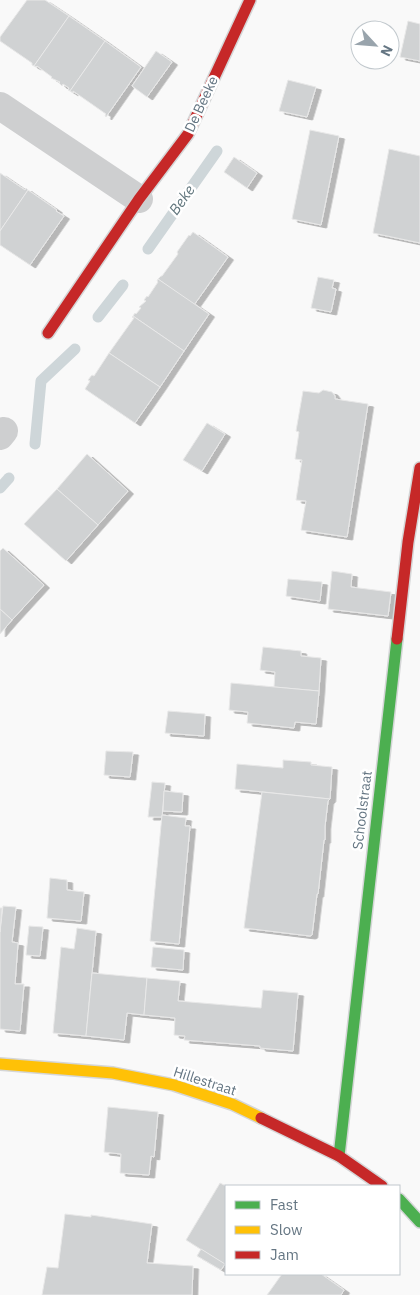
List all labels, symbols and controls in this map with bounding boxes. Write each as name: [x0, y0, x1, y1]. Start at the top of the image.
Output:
north arrow: [350, 20, 400, 70]
text: N: [376, 42, 397, 59]
street label: De Beeke: [180, 73, 222, 135]
water label: Beke: [165, 181, 199, 218]
street label: Schoolstraat: [348, 770, 376, 850]
street label: Hillestraat: [171, 1062, 239, 1100]
legend: [225, 1185, 400, 1275]
text: Fast: [270, 1195, 298, 1214]
text: Slow: [270, 1220, 303, 1239]
text: Jam: [270, 1245, 299, 1264]

